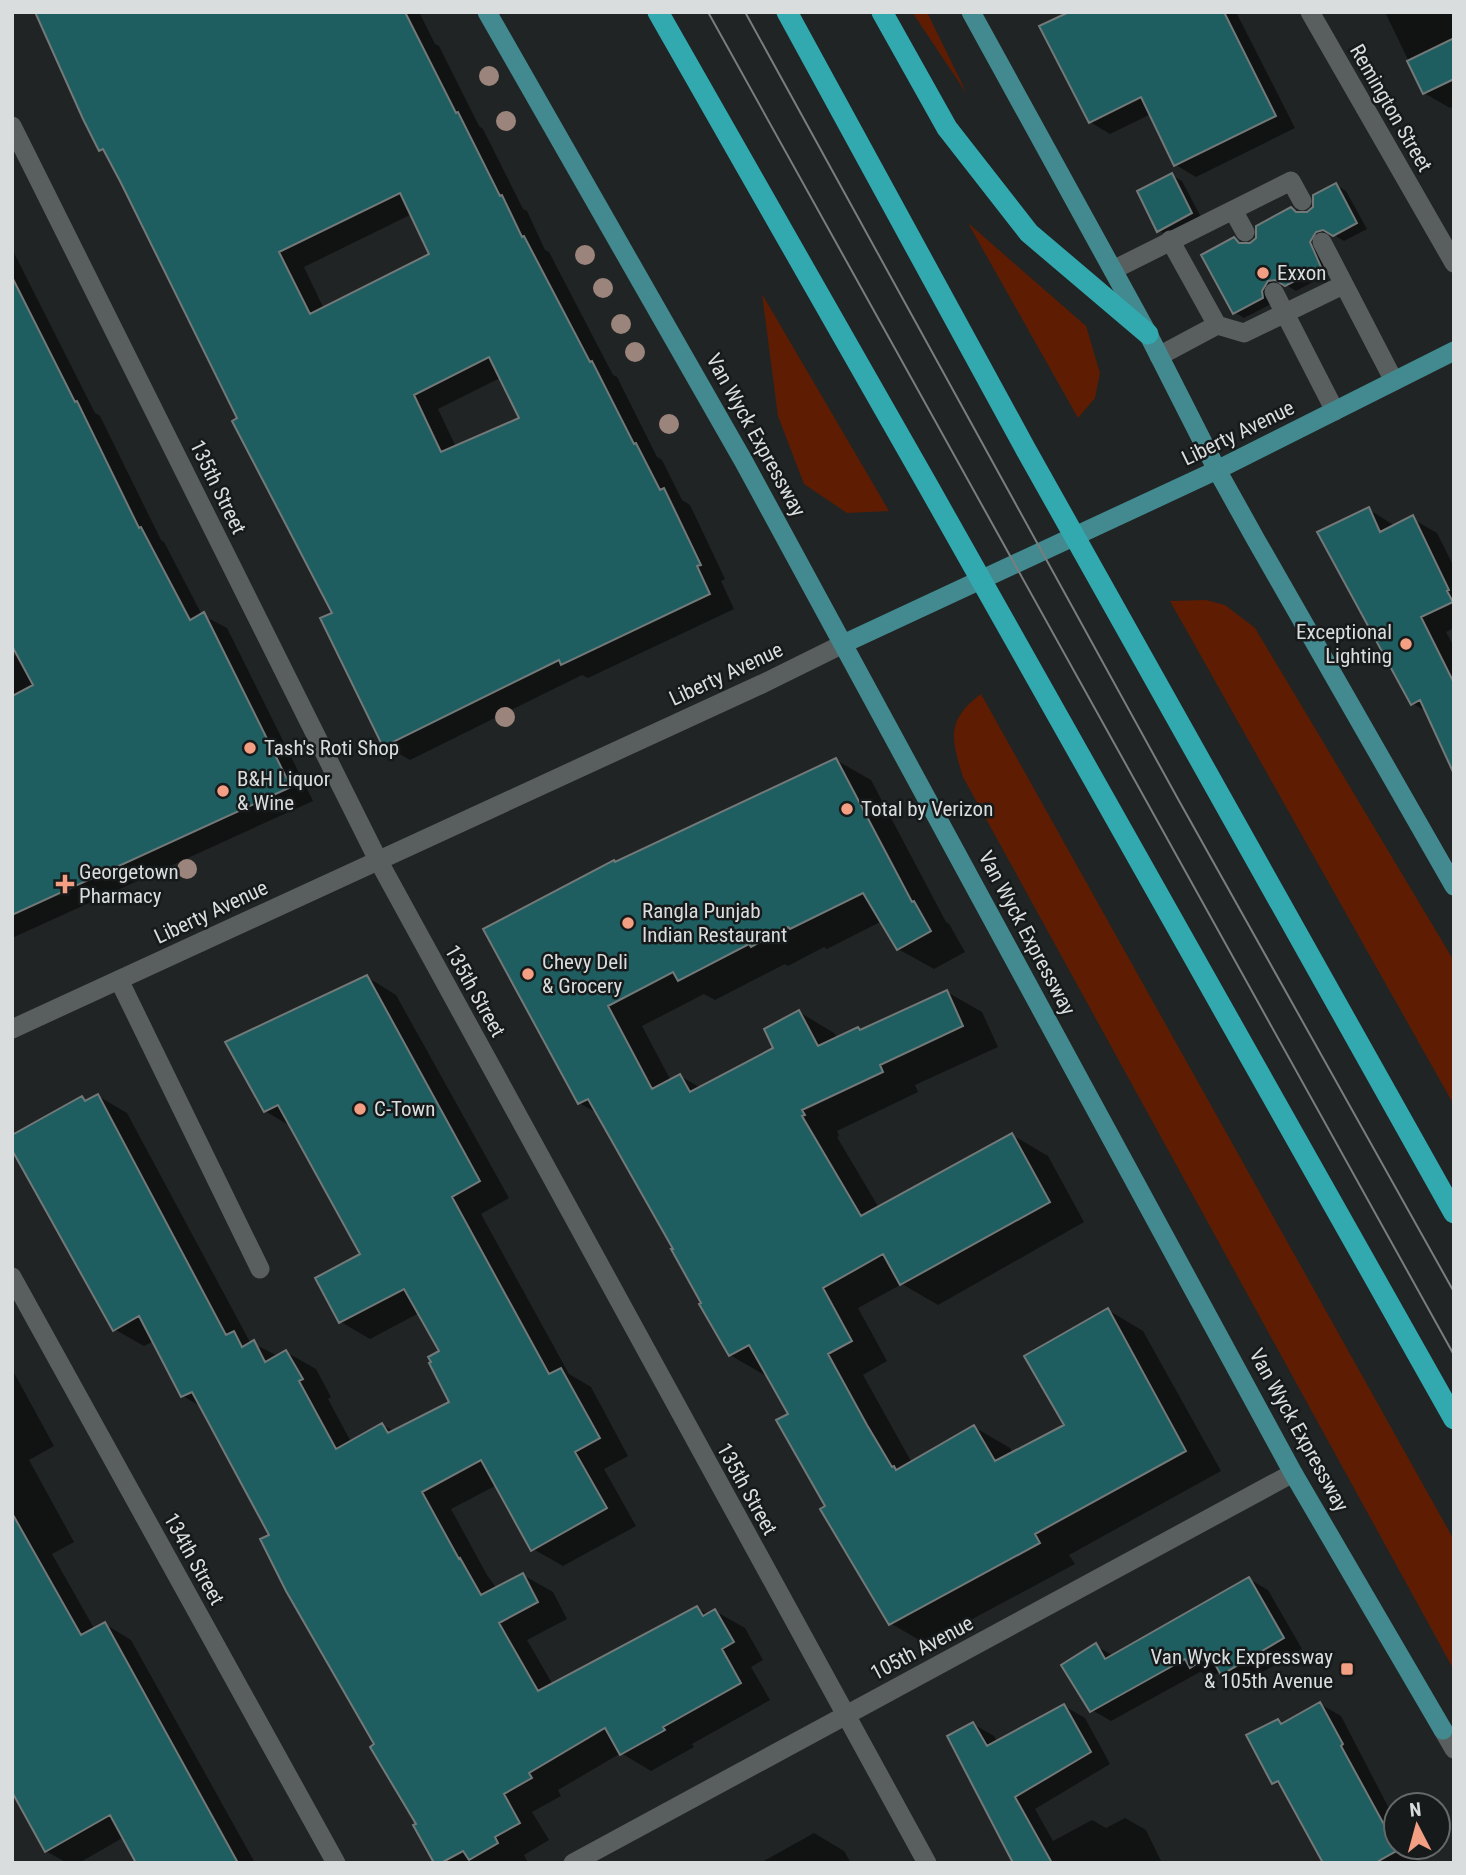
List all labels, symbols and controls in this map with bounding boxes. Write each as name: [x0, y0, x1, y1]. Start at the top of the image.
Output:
street label: Remington Street: [1345, 40, 1437, 176]
place label: Exxon: [1277, 261, 1326, 285]
marker: Exxon: [1255, 265, 1271, 281]
street label: Van Wyck Expressway: [701, 349, 811, 521]
street label: Liberty Avenue: [1178, 395, 1298, 471]
street label: 135th Street: [185, 436, 251, 538]
place label: Exceptional Lighting: [1296, 620, 1392, 668]
marker: Exceptional Lighting: [1398, 636, 1414, 652]
street label: Liberty Avenue: [666, 637, 787, 711]
place label: Tash's Roti Shop: [264, 736, 399, 760]
marker: Tash's Roti Shop: [242, 740, 258, 756]
place label: B&H Liquor & Wine: [237, 767, 330, 815]
marker: B&H Liquor & Wine: [215, 783, 231, 799]
place label: Total by Verizon: [861, 797, 993, 821]
marker: Total by Verizon: [839, 801, 855, 817]
street label: Van Wyck Expressway: [974, 847, 1081, 1019]
place label: Georgetown Pharmacy: [79, 860, 179, 908]
street label: Liberty Avenue: [151, 875, 272, 949]
marker: Georgetown Pharmacy: [57, 876, 73, 892]
place label: Rangla Punjab Indian Restaurant: [642, 899, 787, 947]
marker: Rangla Punjab Indian Restaurant: [620, 915, 636, 931]
street label: 135th Street: [440, 941, 510, 1041]
place label: Chevy Deli & Grocery: [542, 950, 628, 998]
marker: Chevy Deli & Grocery: [520, 966, 536, 982]
place label: C-Town: [374, 1097, 435, 1121]
marker: C-Town: [352, 1101, 368, 1117]
street label: Van Wyck Expressway: [1244, 1344, 1354, 1516]
street label: 135th Street: [712, 1439, 782, 1539]
street label: 134th Street: [159, 1509, 229, 1609]
street label: 105th Avenue: [867, 1611, 978, 1685]
place label: Van Wyck Expressway & 105th Avenue: [1151, 1645, 1333, 1693]
marker: Van Wyck Expressway & 105th Avenue: [1339, 1661, 1355, 1677]
north arrow: [1382, 1791, 1452, 1861]
text: N: [1408, 1798, 1422, 1822]

